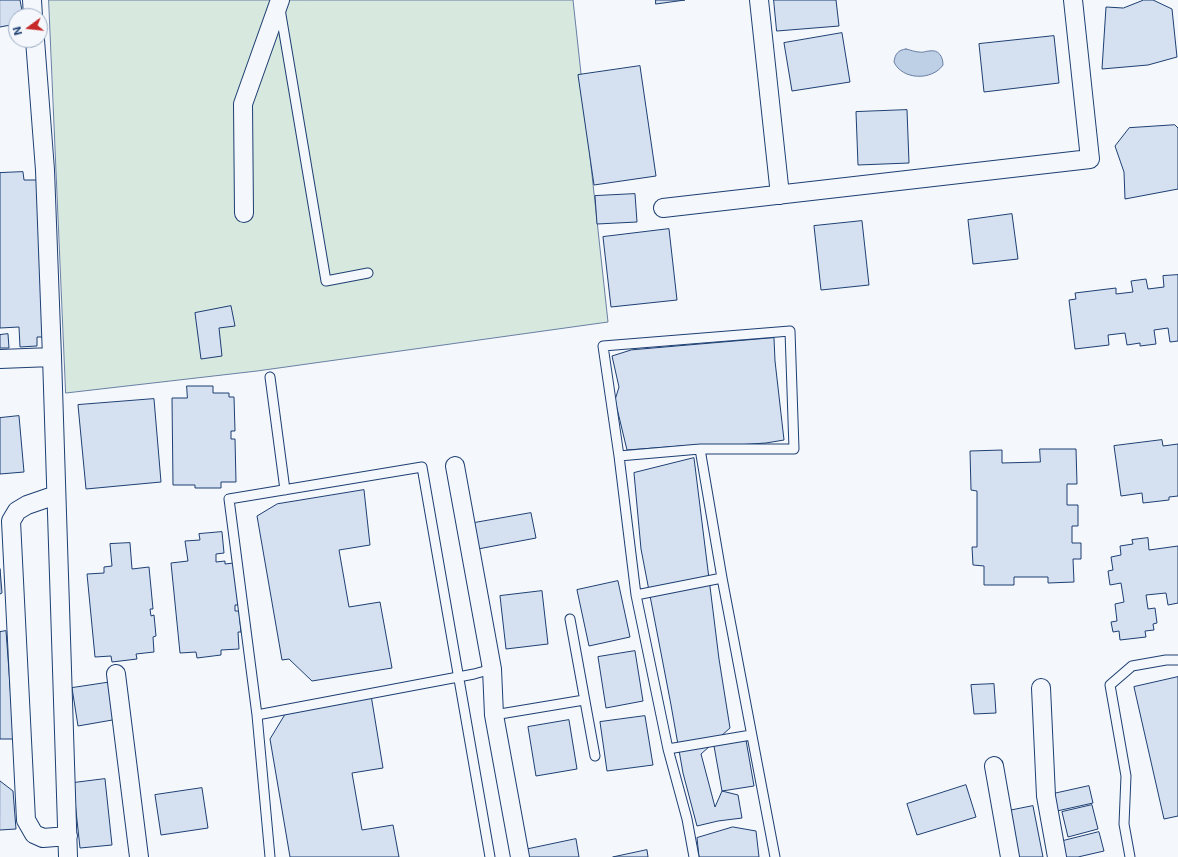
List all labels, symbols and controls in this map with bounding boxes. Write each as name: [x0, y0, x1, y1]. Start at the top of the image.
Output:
north arrow: [8, 8, 48, 48]
text: N: [10, 25, 25, 37]

